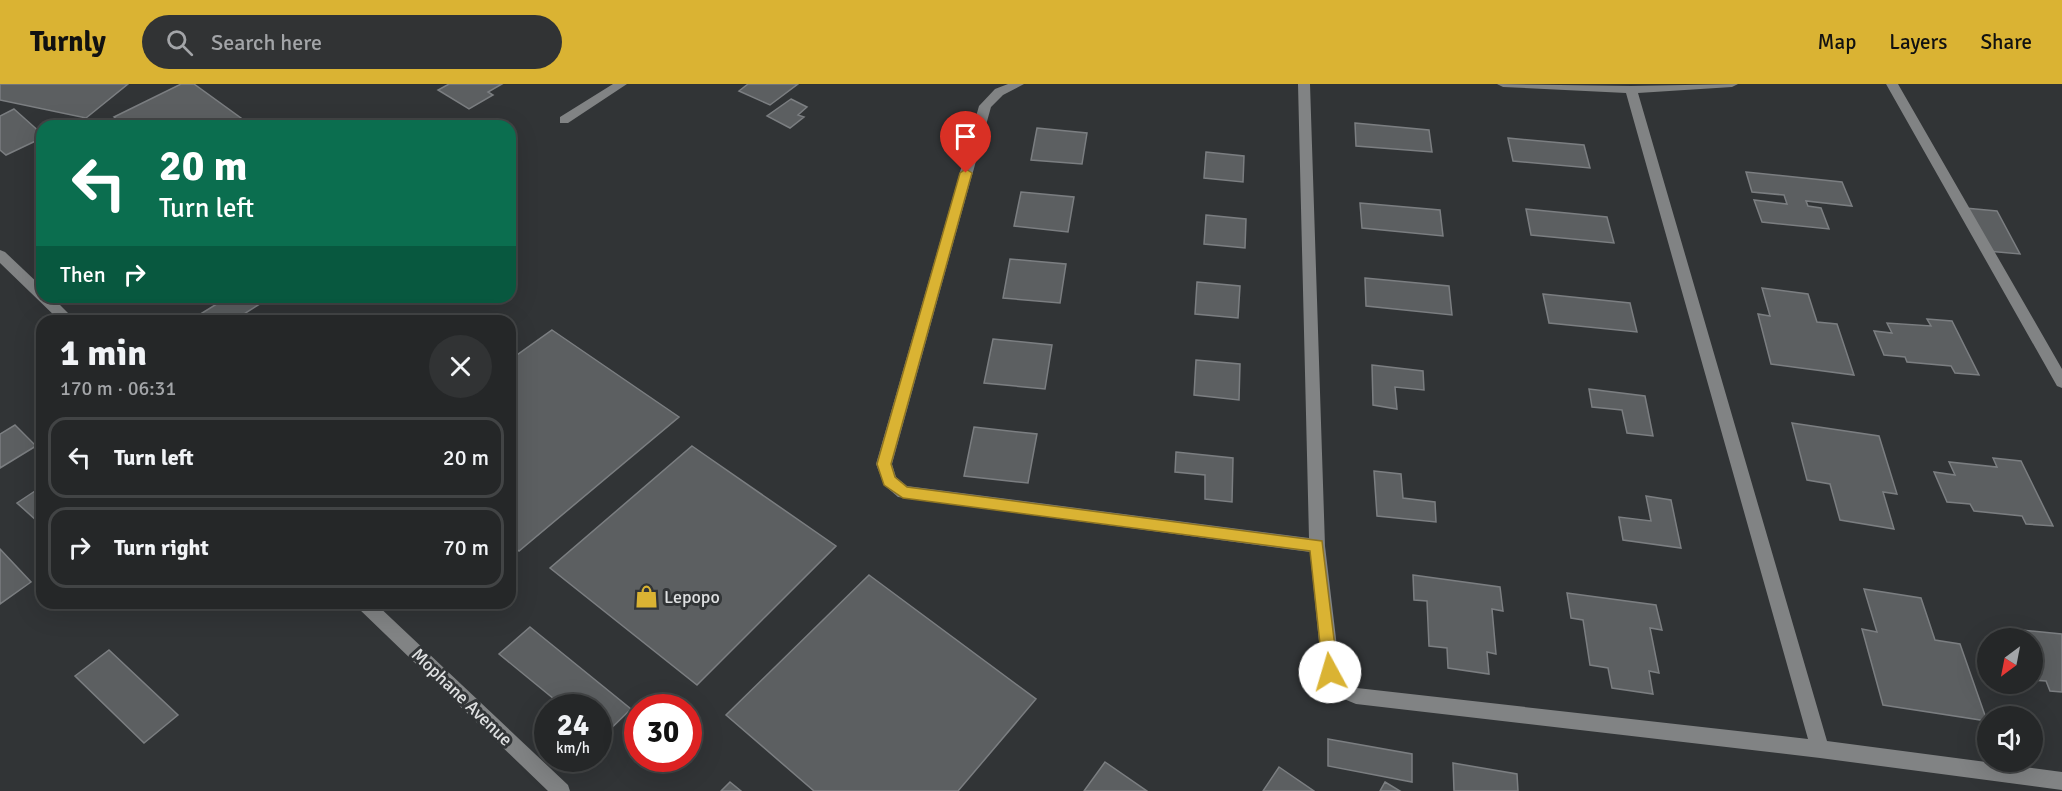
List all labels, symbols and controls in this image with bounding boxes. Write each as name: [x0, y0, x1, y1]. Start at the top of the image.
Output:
search box: [142, 15, 562, 69]
text: Turnly: [30, 25, 106, 59]
icon: search: [163, 26, 196, 59]
text: Search here: [211, 29, 322, 56]
text: Map: [1818, 29, 1856, 55]
text: Layers: [1889, 29, 1947, 55]
text: Share: [1980, 29, 2032, 55]
pin: [940, 111, 991, 173]
icon: arrive: [949, 120, 982, 153]
text: 20 m: [159, 141, 248, 192]
icon: left: [60, 144, 138, 222]
text: Turn left: [159, 192, 254, 225]
icon: right: [118, 258, 151, 291]
text: Then: [60, 261, 106, 288]
text: 1 min: [60, 331, 147, 376]
button: close: [429, 335, 492, 398]
text: 170 m · 06:31: [60, 376, 176, 401]
icon: left: [63, 441, 96, 474]
text: Turn left: [114, 444, 194, 471]
text: 20 m: [443, 444, 489, 471]
icon: right: [63, 531, 96, 564]
text: Turn right: [114, 534, 209, 561]
text: 70 m: [443, 534, 489, 561]
shop icon: Lepopo: [633, 584, 659, 610]
place label: Lepopo: [664, 586, 720, 608]
north arrow: [1977, 628, 2043, 694]
map controls: [1977, 628, 2043, 772]
position arrow: [1298, 640, 1362, 704]
street label: Mophane Avenue: [407, 643, 517, 751]
speed limit sign: 30: [624, 694, 702, 772]
button: sound: [1977, 706, 2043, 772]
text: 24: [557, 707, 589, 744]
text: km/h: [556, 739, 590, 757]

